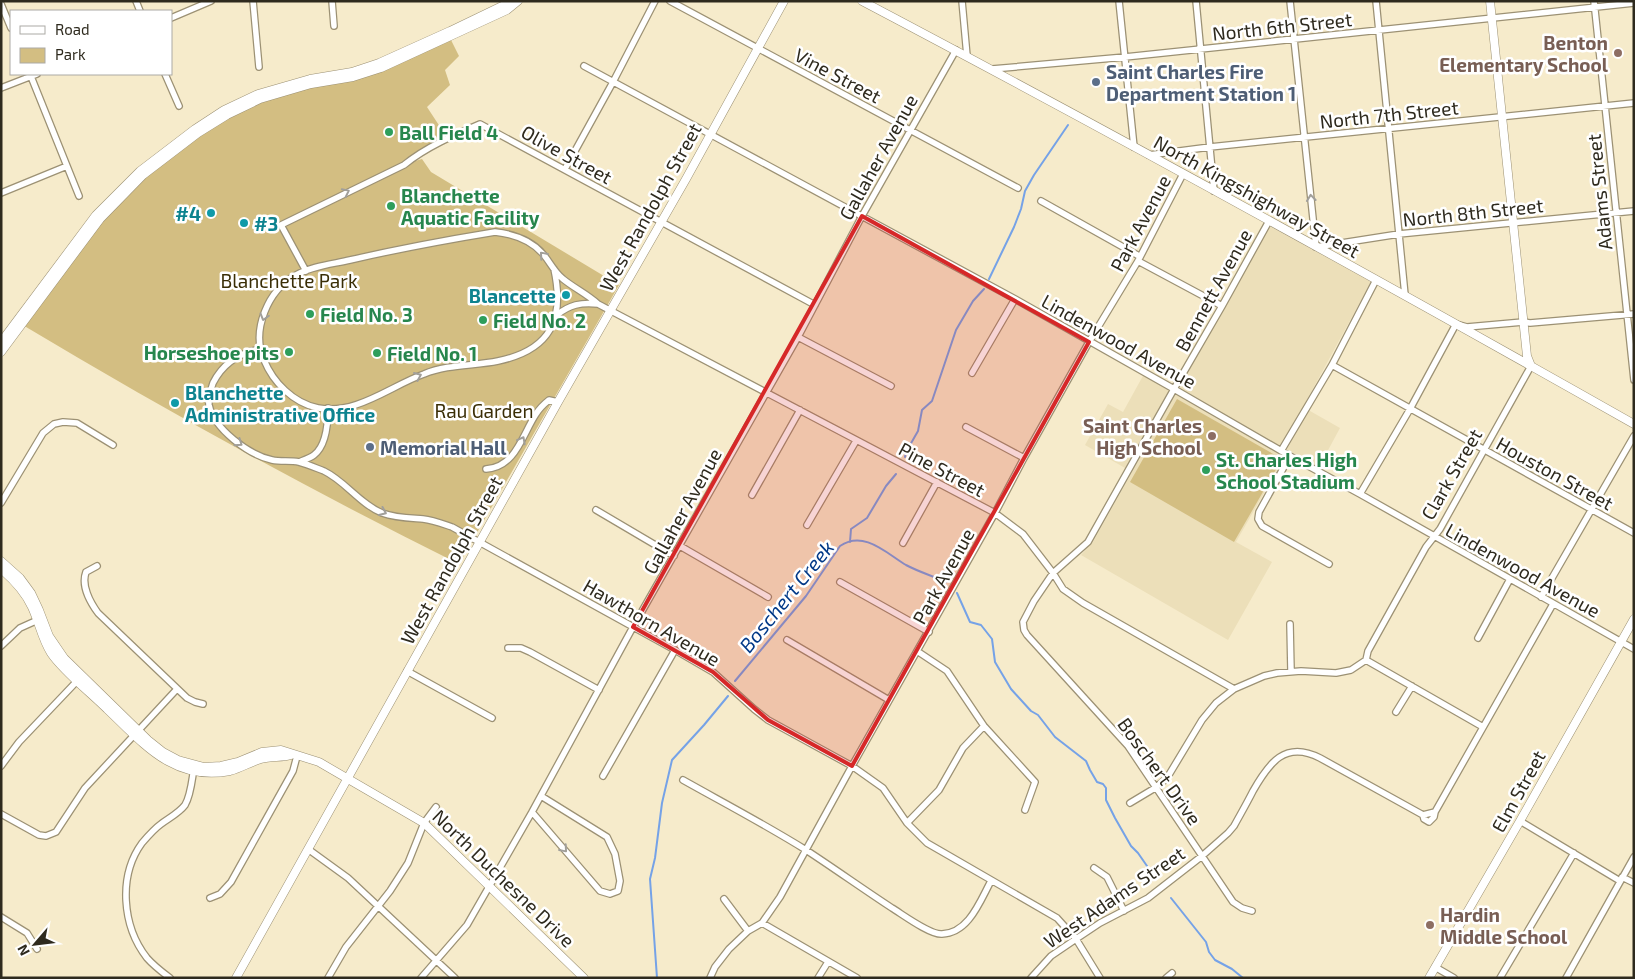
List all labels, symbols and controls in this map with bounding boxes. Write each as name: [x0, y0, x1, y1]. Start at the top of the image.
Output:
street label: North 6th Street: [1211, 7, 1353, 45]
legend: [10, 10, 172, 75]
text: Road: [55, 20, 90, 38]
place label: Benton Elementary School: [1439, 31, 1609, 77]
street label: Vine Street: [791, 43, 885, 107]
text: Park: [55, 45, 86, 63]
marker: Benton Elementary School: [1612, 47, 1624, 59]
place label: Saint Charles Fire Department Station 1: [1106, 60, 1296, 105]
marker: Saint Charles Fire Department Station 1: [1090, 76, 1102, 88]
street label: Gallaher Avenue: [834, 90, 922, 224]
street label: North 7th Street: [1318, 95, 1460, 133]
street label: West Randolph Street: [594, 119, 706, 295]
street label: Olive Street: [518, 120, 616, 188]
place label: Ball Field 4: [399, 121, 498, 144]
marker: Ball Field 4: [383, 126, 395, 138]
street label: North Kingshighway Street: [1150, 130, 1364, 262]
street label: Adams Street: [1581, 133, 1617, 251]
street label: Park Avenue: [1105, 171, 1175, 275]
place label: Blanchette Aquatic Facility: [401, 184, 540, 230]
one-way arrow: [341, 188, 350, 199]
street label: North 8th Street: [1402, 193, 1544, 231]
one-way arrow: [1306, 194, 1317, 202]
marker: Blanchette Aquatic Facility: [385, 200, 397, 212]
place label: #4: [175, 202, 201, 225]
marker: #4: [205, 207, 217, 219]
place label: #3: [254, 212, 278, 235]
marker: #3: [238, 217, 250, 229]
street label: Bennett Avenue: [1170, 225, 1256, 355]
one-way arrow: [539, 252, 548, 261]
park label: Blanchette Park: [220, 269, 358, 292]
place label: Blancette: [469, 284, 556, 307]
marker: Blancette: [560, 289, 572, 301]
street label: Lindenwood Avenue: [1038, 289, 1200, 393]
place label: Field No. 3: [320, 303, 413, 326]
marker: Field No. 3: [304, 308, 316, 320]
place label: Field No. 2: [493, 309, 586, 332]
one-way arrow: [259, 312, 269, 320]
marker: Field No. 2: [477, 314, 489, 326]
place label: Horseshoe pits: [144, 341, 279, 364]
place label: Field No. 1: [387, 342, 477, 365]
marker: Horseshoe pits: [283, 346, 295, 358]
marker: Field No. 1: [371, 347, 383, 359]
one-way arrow: [413, 372, 422, 383]
place label: Blanchette Administrative Office: [185, 381, 376, 426]
marker: Blanchette Administrative Office: [169, 397, 181, 409]
park label: Rau Garden: [434, 399, 534, 422]
place label: Saint Charles High School: [1083, 414, 1203, 459]
street label: Clark Street: [1416, 424, 1486, 524]
marker: Saint Charles High School: [1206, 430, 1218, 442]
street label: Houston Street: [1493, 431, 1617, 515]
place label: Memorial Hall: [380, 436, 507, 459]
one-way arrow: [233, 437, 243, 446]
one-way arrow: [515, 437, 525, 446]
street label: Pine Street: [895, 437, 989, 501]
marker: Memorial Hall: [364, 441, 376, 453]
street label: Gallaher Avenue: [638, 444, 726, 578]
place label: St. Charles High School Stadium: [1216, 448, 1357, 493]
marker: St. Charles High School Stadium: [1200, 464, 1212, 476]
street label: West Randolph Street: [395, 472, 507, 648]
one-way arrow: [377, 505, 386, 515]
street label: Lindenwood Avenue: [1442, 518, 1604, 622]
street label: Park Avenue: [907, 524, 979, 628]
water label: Boschert Creek: [734, 535, 838, 657]
street label: Hawthorn Avenue: [580, 574, 724, 670]
street label: Boschert Drive: [1113, 713, 1207, 829]
street label: Elm Street: [1486, 746, 1550, 836]
street label: North Duchesne Drive: [428, 804, 580, 952]
street label: West Adams Street: [1039, 841, 1189, 953]
one-way arrow: [559, 843, 568, 852]
place label: Hardin Middle School: [1440, 903, 1568, 948]
north arrow: [10, 919, 60, 969]
marker: Hardin Middle School: [1424, 919, 1436, 931]
text: N: [13, 942, 33, 959]

